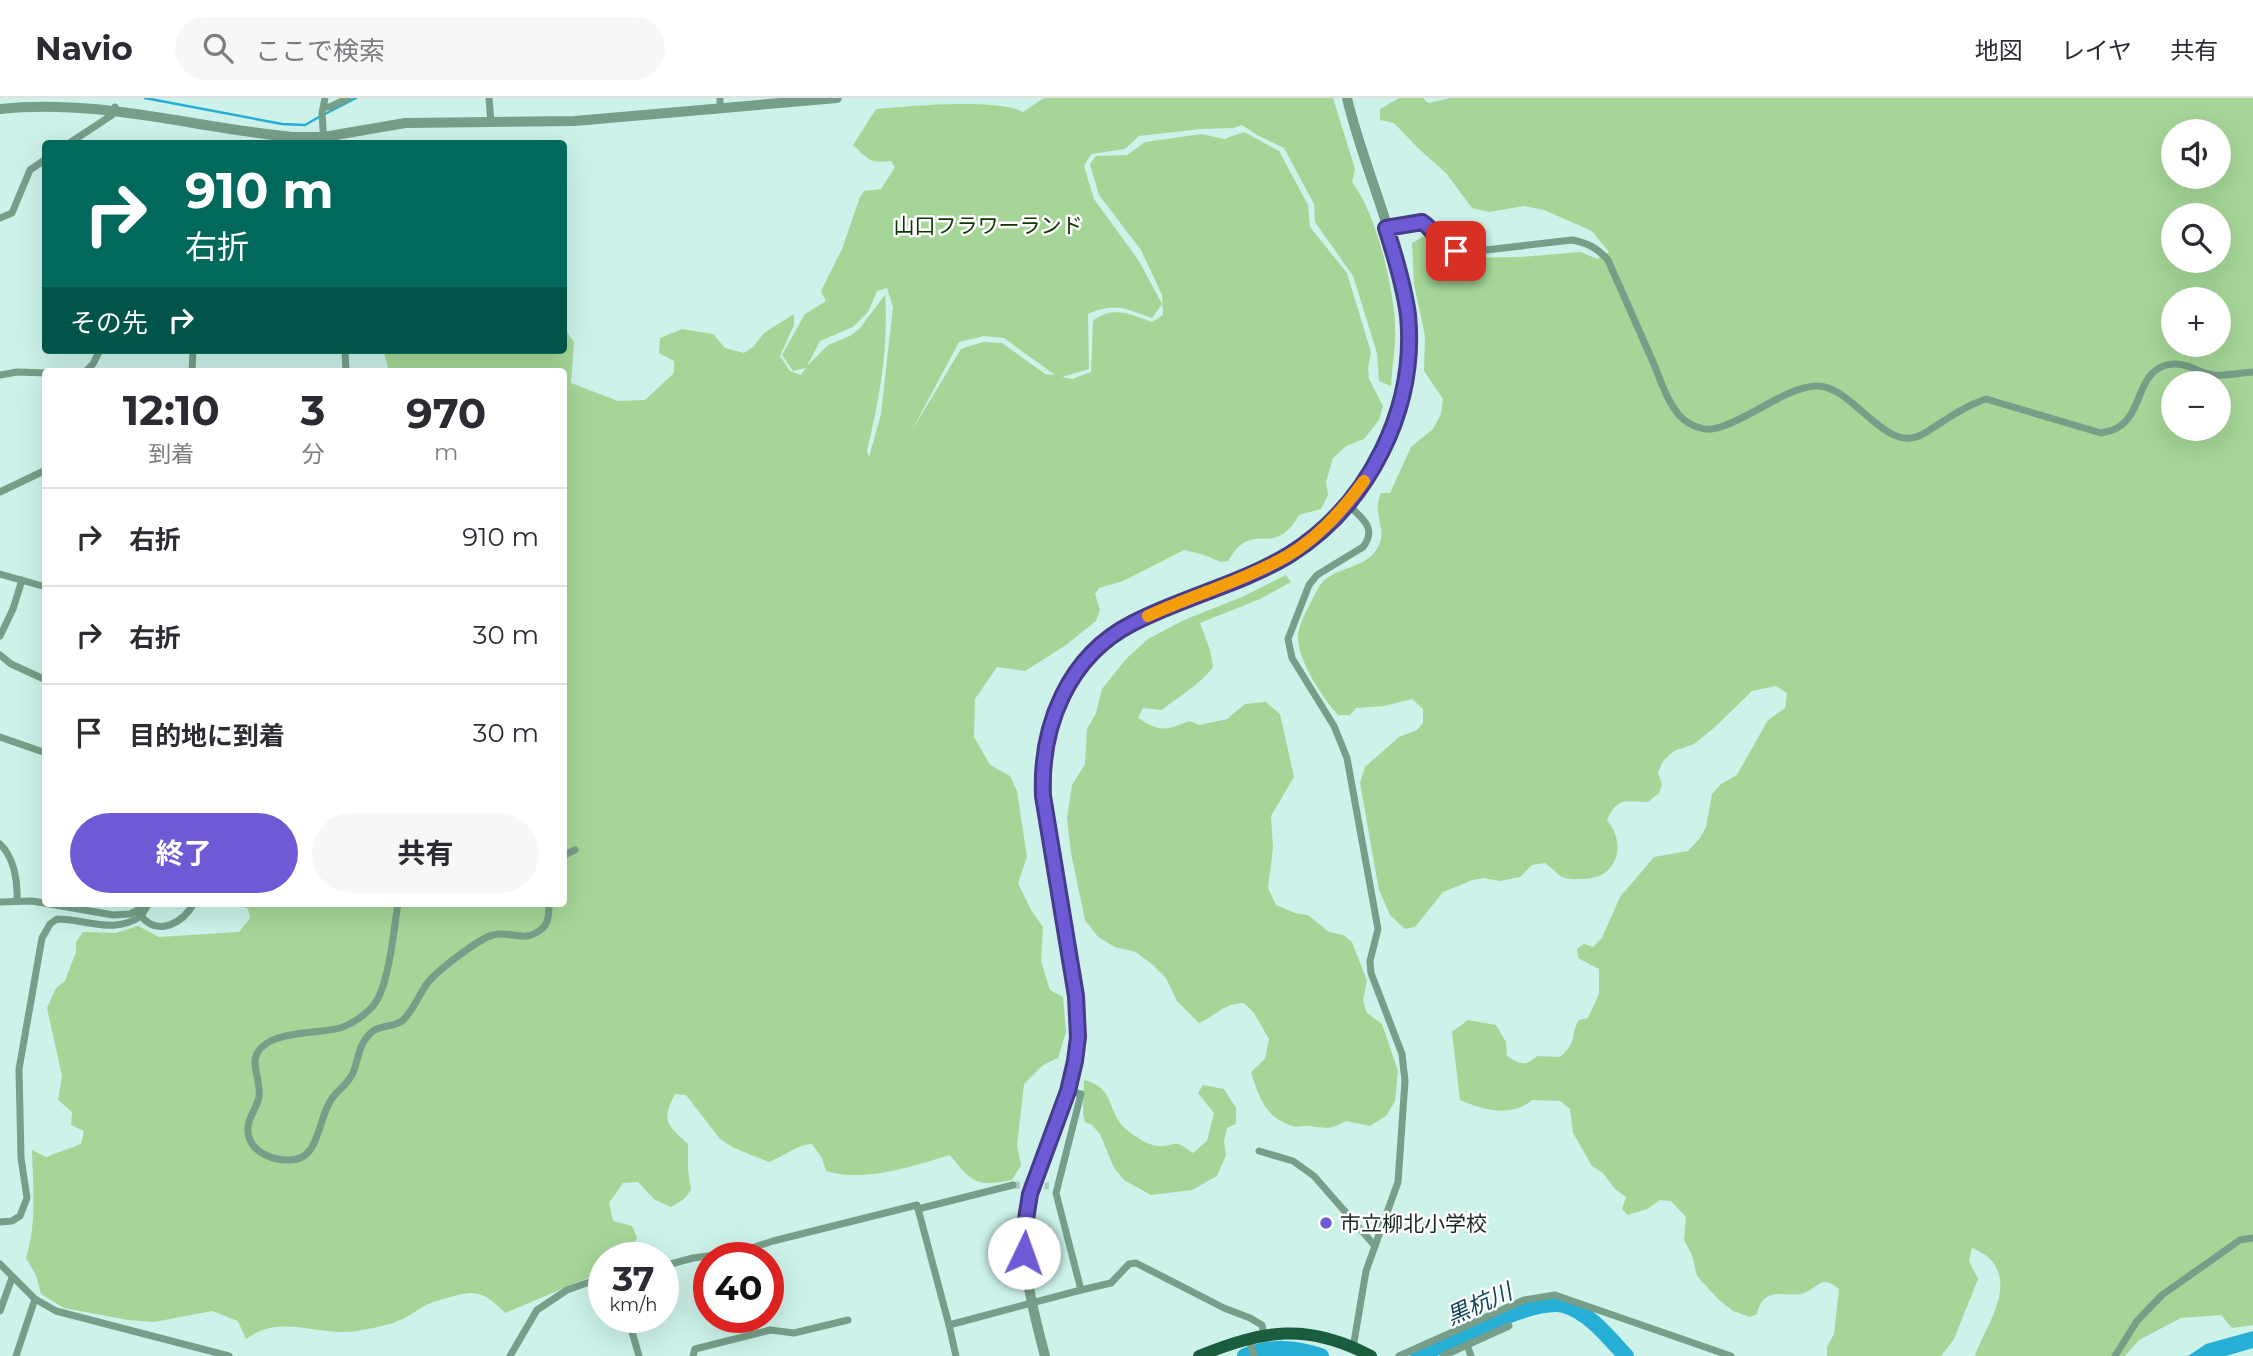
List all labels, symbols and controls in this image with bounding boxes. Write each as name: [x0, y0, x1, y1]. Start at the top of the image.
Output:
search box: [175, 17, 665, 80]
text: Navio: [35, 28, 133, 68]
icon: search: [199, 29, 237, 67]
text: ここで検索: [255, 35, 385, 67]
text: 地図: [1975, 36, 2023, 65]
text: レイヤ: [2061, 36, 2132, 65]
text: 共有: [2170, 36, 2218, 65]
map controls: [2161, 119, 2231, 441]
button: sound: [2161, 119, 2231, 189]
text: 910 m: [185, 161, 334, 220]
icon: right: [70, 168, 161, 259]
button: search: [2161, 203, 2231, 273]
park label: 山口フラワーランド: [894, 213, 1083, 238]
pin: [1426, 221, 1486, 281]
text: 右折: [185, 227, 249, 266]
icon: arrive: [1437, 232, 1475, 270]
button: +: [2161, 287, 2231, 357]
icon: right: [162, 301, 200, 339]
text: その先: [70, 307, 148, 339]
button: −: [2161, 371, 2231, 441]
text: 12:10: [123, 384, 220, 436]
text: 3: [301, 384, 325, 436]
text: 970: [406, 387, 486, 439]
text: m: [434, 438, 458, 466]
text: 到着: [148, 440, 194, 468]
text: 分: [301, 440, 324, 468]
icon: right: [70, 518, 108, 556]
text: 910 m: [462, 521, 539, 553]
text: 右折: [129, 524, 181, 556]
icon: right: [70, 616, 108, 654]
text: 30 m: [473, 619, 539, 651]
text: 右折: [129, 622, 181, 654]
icon: arrive: [70, 714, 108, 752]
text: 30 m: [473, 717, 539, 749]
text: 目的地に到着: [129, 720, 285, 752]
button: 終了: [70, 813, 298, 893]
button: 共有: [312, 813, 539, 893]
place label: 市立柳北小学校: [1340, 1211, 1487, 1236]
marker: 市立柳北小学校: [1318, 1215, 1334, 1231]
position arrow: [987, 1216, 1061, 1290]
speed limit sign: 40: [693, 1242, 784, 1333]
text: 37: [612, 1257, 655, 1300]
water label: 黒杭川: [1442, 1276, 1519, 1331]
text: km/h: [609, 1294, 658, 1316]

